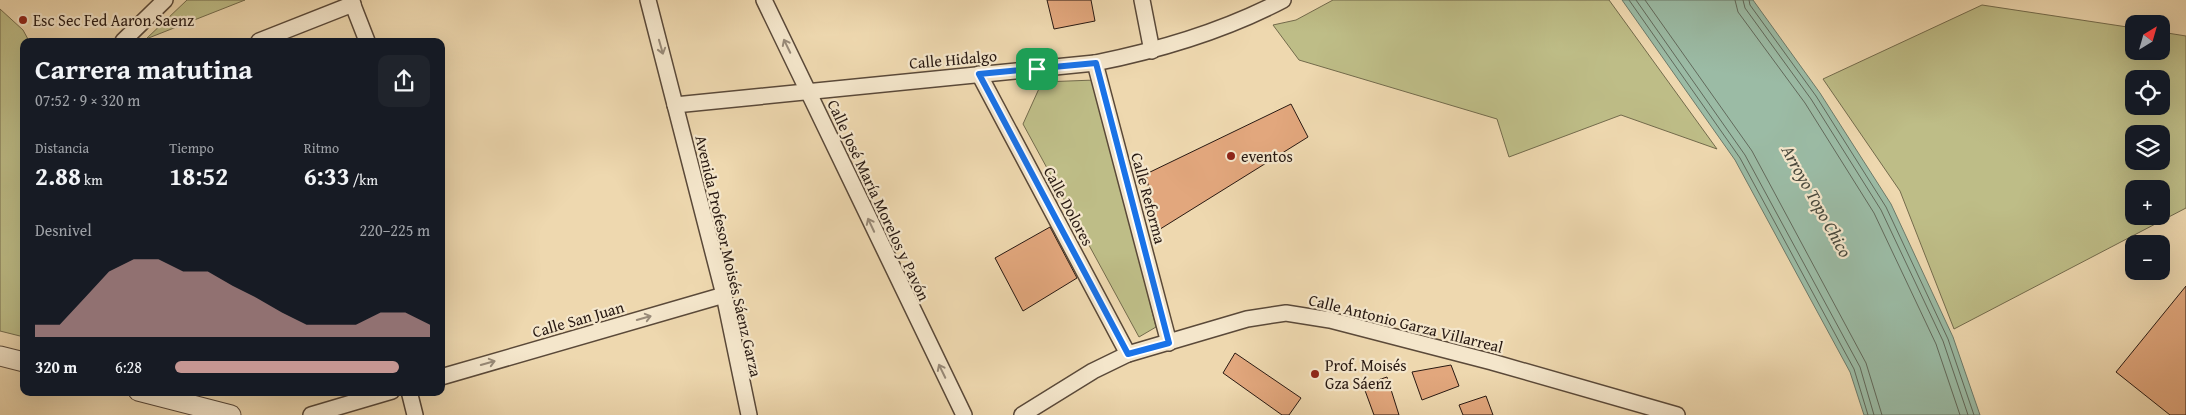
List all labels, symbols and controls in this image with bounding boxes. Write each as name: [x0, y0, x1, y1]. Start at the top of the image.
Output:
place label: Esc Sec Fed Aaron Saenz: [33, 8, 194, 32]
marker: Esc Sec Fed Aaron Saenz: [17, 14, 29, 26]
north arrow: [2125, 15, 2170, 60]
map controls: [2125, 15, 2170, 280]
one-way arrow: [657, 38, 666, 54]
one-way arrow: [781, 39, 791, 54]
street label: Calle Hidalgo: [908, 43, 998, 75]
text: Carrera matutina: [35, 48, 253, 89]
pin: [1016, 48, 1058, 90]
button: share: [378, 55, 430, 107]
icon: arrive: [1023, 55, 1051, 83]
button: locate: [2125, 70, 2170, 115]
text: 07:52 · 9 × 320 m: [35, 88, 140, 112]
street label: Calle José María Morelos y Pavón: [822, 95, 936, 305]
button: layers: [2125, 125, 2170, 170]
street label: Avenida Profesor Moisés Sáenz Garza: [689, 133, 769, 380]
text: Distancia: [35, 138, 89, 158]
text: Tiempo: [169, 138, 214, 158]
text: Ritmo: [304, 138, 339, 158]
water label: Arroyo Topo Chico: [1774, 139, 1859, 262]
place label: eventos: [1241, 144, 1293, 168]
street label: Calle Reforma: [1125, 150, 1173, 247]
marker: eventos: [1225, 150, 1237, 162]
text: 2.88: [35, 158, 81, 194]
text: 18:52: [169, 158, 228, 194]
text: 6:33: [304, 158, 350, 194]
street label: Calle Dolores: [1038, 162, 1100, 250]
text: km: [81, 170, 103, 190]
text: /km: [350, 170, 378, 190]
button: +: [2125, 180, 2170, 225]
text: Desnivel: [35, 218, 92, 242]
text: 220–225 m: [360, 218, 430, 242]
one-way arrow: [866, 218, 875, 233]
button: −: [2125, 235, 2170, 280]
street label: Calle Antonio Garza Villarreal: [1306, 287, 1506, 359]
street label: Calle San Juan: [529, 294, 627, 344]
one-way arrow: [636, 313, 652, 322]
place label: Prof. Moisés Gza Sáenz: [1325, 353, 1407, 395]
text: 320 m: [35, 355, 77, 379]
text: 6:28: [115, 355, 142, 379]
one-way arrow: [480, 358, 496, 368]
one-way arrow: [937, 364, 946, 379]
marker: Prof. Moisés Gza Sáenz: [1309, 368, 1321, 380]

